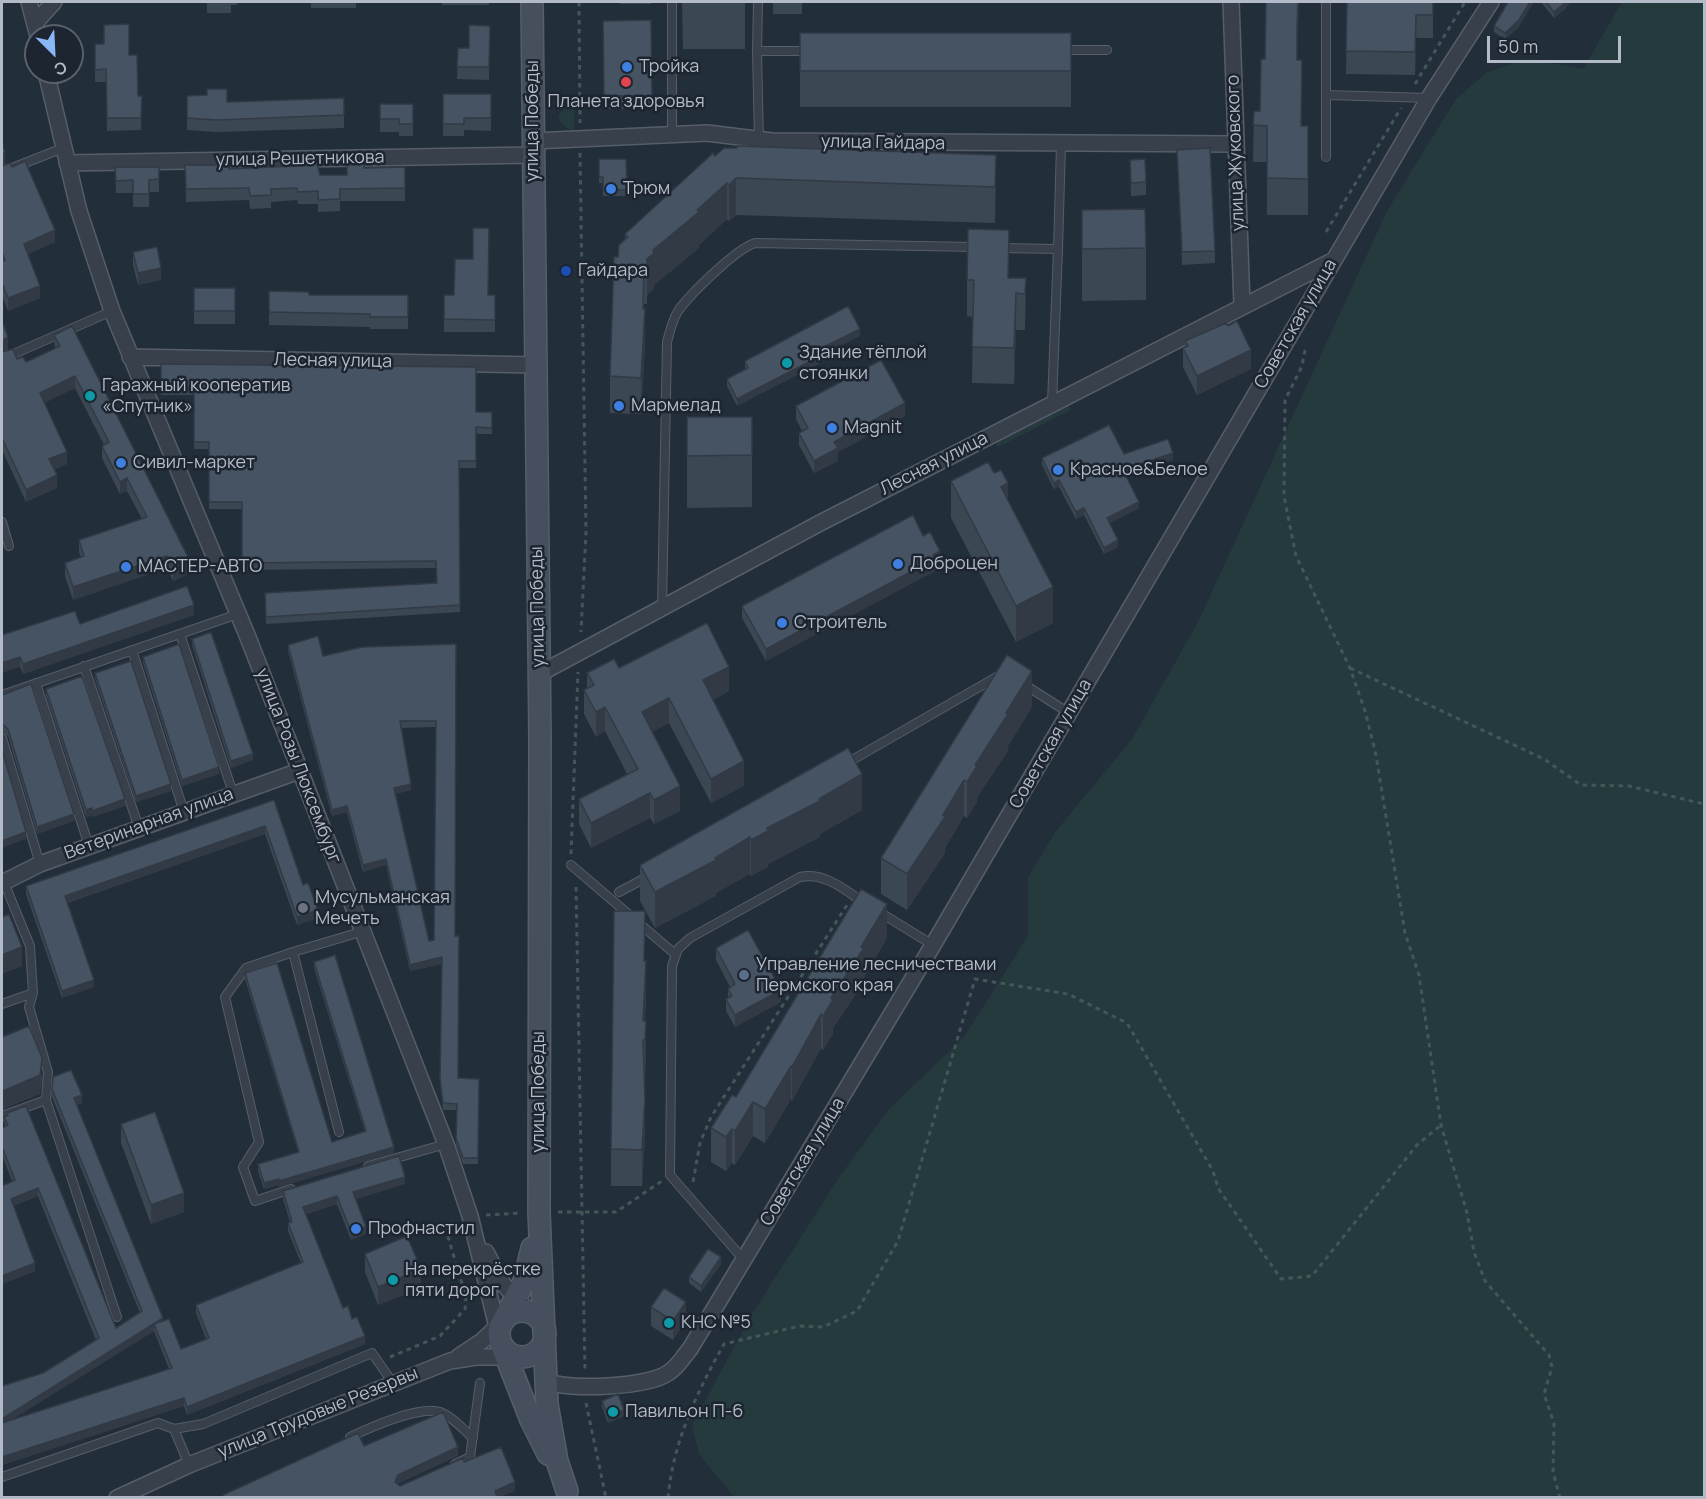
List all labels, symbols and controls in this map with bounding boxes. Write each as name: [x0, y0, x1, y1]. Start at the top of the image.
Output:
north arrow: [24, 24, 84, 84]
scale bar: [1490, 24, 1624, 62]
text: 50 m: [1498, 34, 1538, 58]
text: С: [51, 56, 70, 81]
place label: Тройка: [639, 56, 699, 78]
street label: улица Победы: [522, 60, 544, 182]
marker: Тройка: [620, 60, 634, 74]
street label: улица Жуковского: [1222, 74, 1250, 232]
marker: Планета здоровья: [619, 75, 633, 89]
place label: Планета здоровья: [547, 91, 705, 113]
street label: улица Гайдара: [821, 131, 945, 155]
street label: улица Решетникова: [215, 147, 385, 171]
place label: Трюм: [623, 178, 670, 200]
marker: Трюм: [604, 182, 618, 196]
street label: Советская улица: [1250, 255, 1342, 393]
place label: Гайдара: [578, 260, 648, 282]
marker: Гайдара: [559, 264, 573, 278]
place label: Здание тёплой стоянки: [799, 342, 927, 385]
street label: Лесная улица: [274, 349, 392, 373]
marker: Здание тёплой стоянки: [780, 356, 794, 370]
place label: Гаражный кооператив «Спутник»: [102, 375, 291, 418]
marker: Гаражный кооператив «Спутник»: [83, 389, 97, 403]
place label: Мармелад: [631, 395, 721, 417]
marker: Мармелад: [612, 399, 626, 413]
place label: Magnit: [844, 417, 902, 439]
marker: Magnit: [825, 421, 839, 435]
street label: Лесная улица: [876, 428, 992, 500]
place label: Сивил-маркет: [133, 452, 255, 474]
marker: Сивил-маркет: [114, 456, 128, 470]
place label: Красное&Белое: [1070, 459, 1208, 481]
marker: Красное&Белое: [1051, 463, 1065, 477]
street label: улица Победы: [526, 546, 550, 668]
place label: Доброцен: [910, 553, 998, 575]
place label: МАСТЕР-АВТО: [138, 556, 262, 578]
marker: Доброцен: [891, 557, 905, 571]
marker: МАСТЕР-АВТО: [119, 560, 133, 574]
place label: Строитель: [794, 612, 887, 634]
marker: Строитель: [775, 616, 789, 630]
street label: улица Розы Люксембург: [251, 665, 345, 867]
street label: Советская улица: [1005, 675, 1097, 813]
street label: Ветеринарная улица: [62, 783, 236, 865]
place label: Мусульманская Мечеть: [315, 887, 450, 930]
marker: Мусульманская Мечеть: [296, 901, 310, 915]
place label: Управление лесничествами Пермского края: [756, 954, 997, 996]
marker: Управление лесничествами Пермского края: [737, 968, 751, 982]
street label: улица Победы: [528, 1031, 550, 1153]
street label: Советская улица: [756, 1094, 850, 1230]
place label: Профнастил: [368, 1218, 475, 1240]
marker: Профнастил: [349, 1222, 363, 1236]
place label: На перекрёстке пяти дорог: [405, 1259, 541, 1302]
marker: На перекрёстке пяти дорог: [386, 1273, 400, 1287]
place label: КНС №5: [681, 1312, 751, 1334]
marker: КНС №5: [662, 1316, 676, 1330]
street label: улица Трудовые Резервы: [215, 1363, 421, 1463]
place label: Павильон П-6: [625, 1401, 743, 1423]
marker: Павильон П-6: [606, 1405, 620, 1419]

